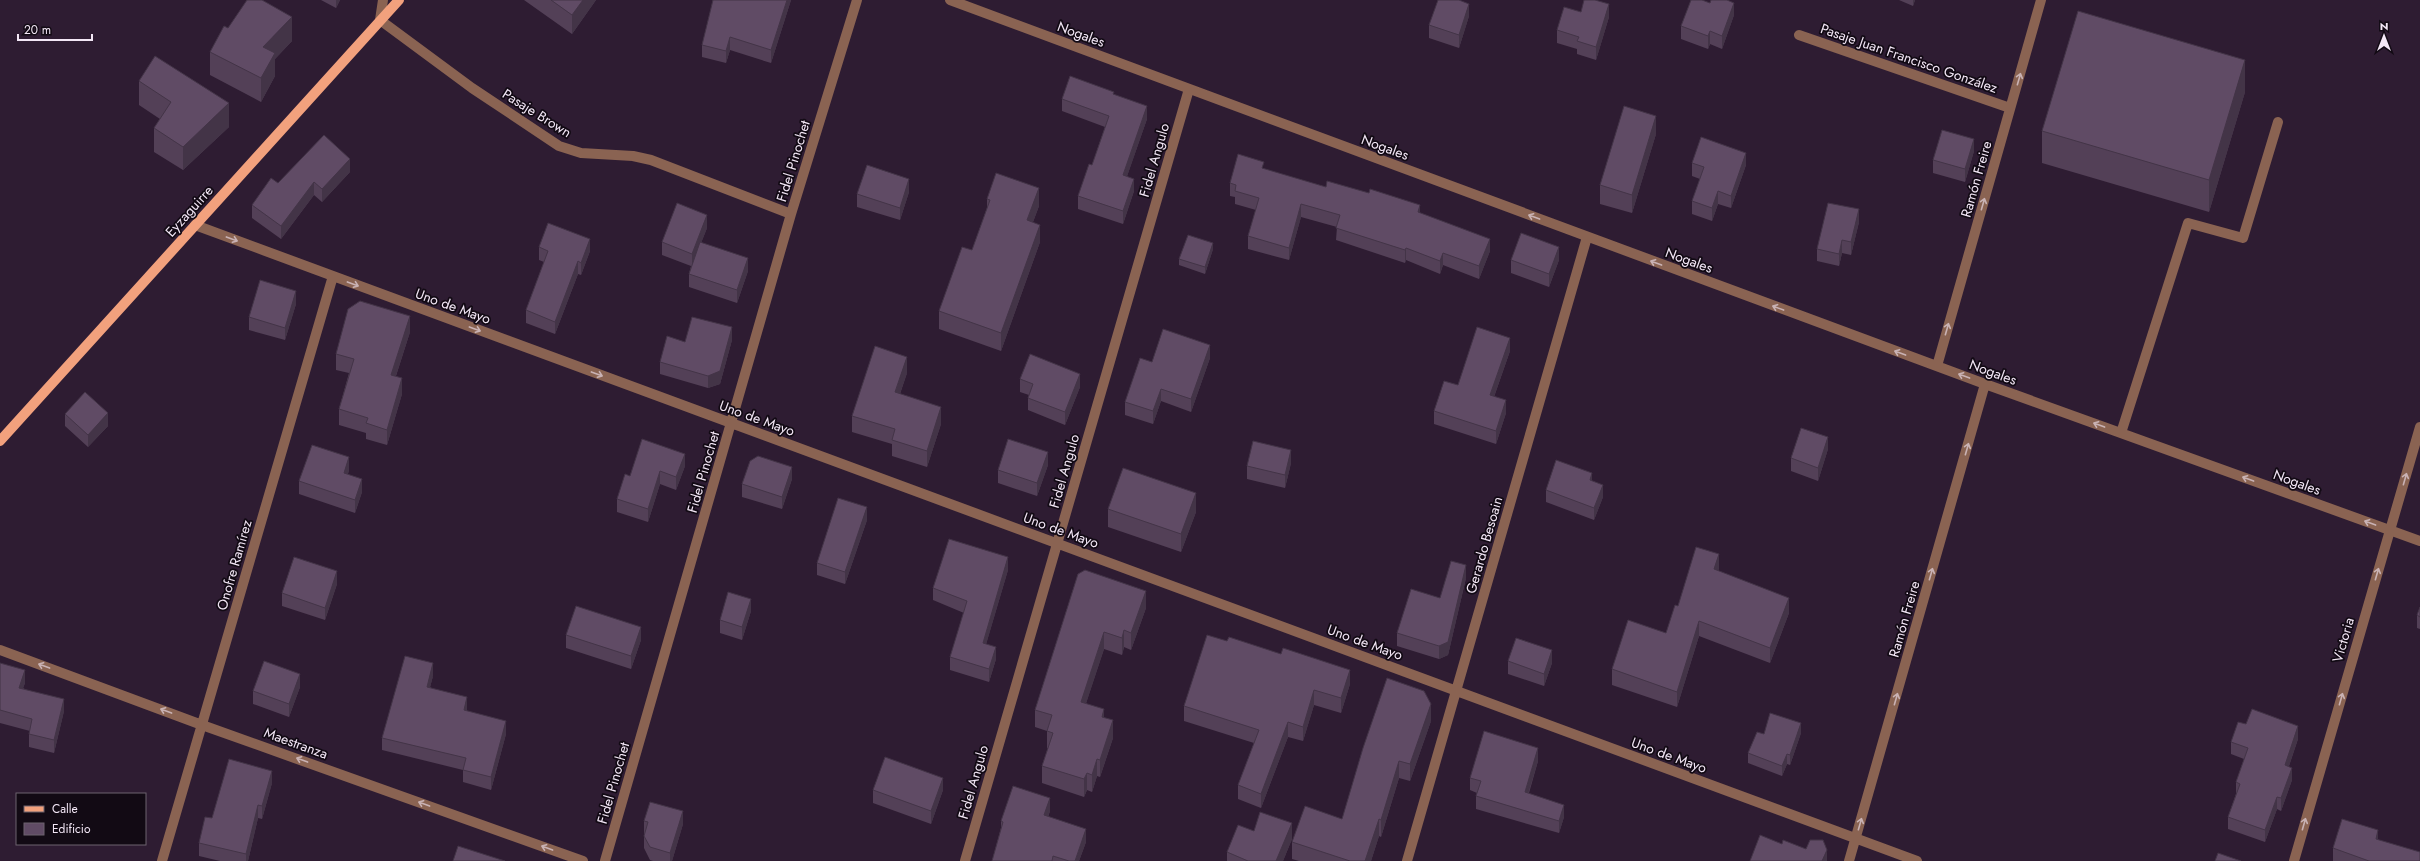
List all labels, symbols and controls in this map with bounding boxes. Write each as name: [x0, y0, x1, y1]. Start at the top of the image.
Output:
scale bar: [18, 16, 92, 42]
street label: Nogales: [1054, 16, 1108, 52]
north arrow: [2364, 16, 2404, 56]
street label: Pasaje Juan Francisco González: [1818, 18, 2001, 98]
text: N: [2380, 18, 2388, 34]
text: 20 m: [24, 21, 51, 39]
one-way arrow: [2016, 72, 2023, 85]
street label: Pasaje Brown: [499, 84, 575, 142]
street label: Fidel Pinochet: [771, 117, 815, 204]
street label: Fidel Angulo: [1134, 120, 1174, 199]
street label: Nogales: [1358, 129, 1412, 165]
street label: Ramón Freire: [1956, 138, 1996, 220]
street label: Eyzaguirre: [160, 181, 218, 241]
one-way arrow: [1980, 197, 1987, 210]
one-way arrow: [1529, 213, 1541, 221]
one-way arrow: [225, 235, 237, 243]
street label: Nogales: [1662, 242, 1716, 278]
one-way arrow: [1651, 258, 1663, 266]
one-way arrow: [347, 281, 360, 288]
street label: Uno de Mayo: [412, 283, 494, 329]
one-way arrow: [1773, 303, 1785, 311]
one-way arrow: [1944, 322, 1952, 335]
one-way arrow: [469, 326, 482, 333]
one-way arrow: [1895, 348, 1907, 356]
street label: Nogales: [1966, 354, 2020, 390]
one-way arrow: [591, 370, 603, 378]
one-way arrow: [1958, 372, 1970, 380]
street label: Uno de Mayo: [716, 395, 798, 441]
one-way arrow: [2094, 421, 2106, 429]
street label: Fidel Pinochet: [682, 428, 724, 515]
street label: Fidel Angulo: [1044, 431, 1084, 510]
one-way arrow: [1964, 442, 1971, 455]
street label: Nogales: [2270, 464, 2324, 500]
one-way arrow: [2402, 473, 2409, 486]
one-way arrow: [2242, 474, 2254, 482]
street label: Gerardo Besoain: [1461, 494, 1507, 596]
street label: Uno de Mayo: [1020, 507, 1102, 553]
street label: Onofre Ramírez: [212, 517, 257, 613]
one-way arrow: [2365, 518, 2377, 526]
one-way arrow: [1928, 567, 1935, 580]
one-way arrow: [2374, 568, 2381, 581]
street label: Ramón Freire: [1884, 578, 1924, 660]
street label: Victoria: [2327, 615, 2359, 665]
street label: Uno de Mayo: [1324, 619, 1406, 665]
one-way arrow: [38, 662, 50, 670]
one-way arrow: [1892, 692, 1900, 705]
one-way arrow: [2338, 692, 2345, 705]
one-way arrow: [160, 707, 172, 715]
street label: Maestranza: [261, 722, 331, 764]
street label: Uno de Mayo: [1628, 732, 1710, 778]
street label: Fidel Pinochet: [592, 739, 634, 826]
street label: Fidel Angulo: [953, 742, 993, 821]
one-way arrow: [296, 756, 308, 764]
legend: [16, 793, 146, 845]
text: Calle: [52, 800, 78, 818]
one-way arrow: [419, 800, 431, 808]
one-way arrow: [1857, 817, 1864, 830]
one-way arrow: [2301, 817, 2308, 830]
text: Edificio: [52, 820, 91, 838]
one-way arrow: [540, 844, 553, 851]

